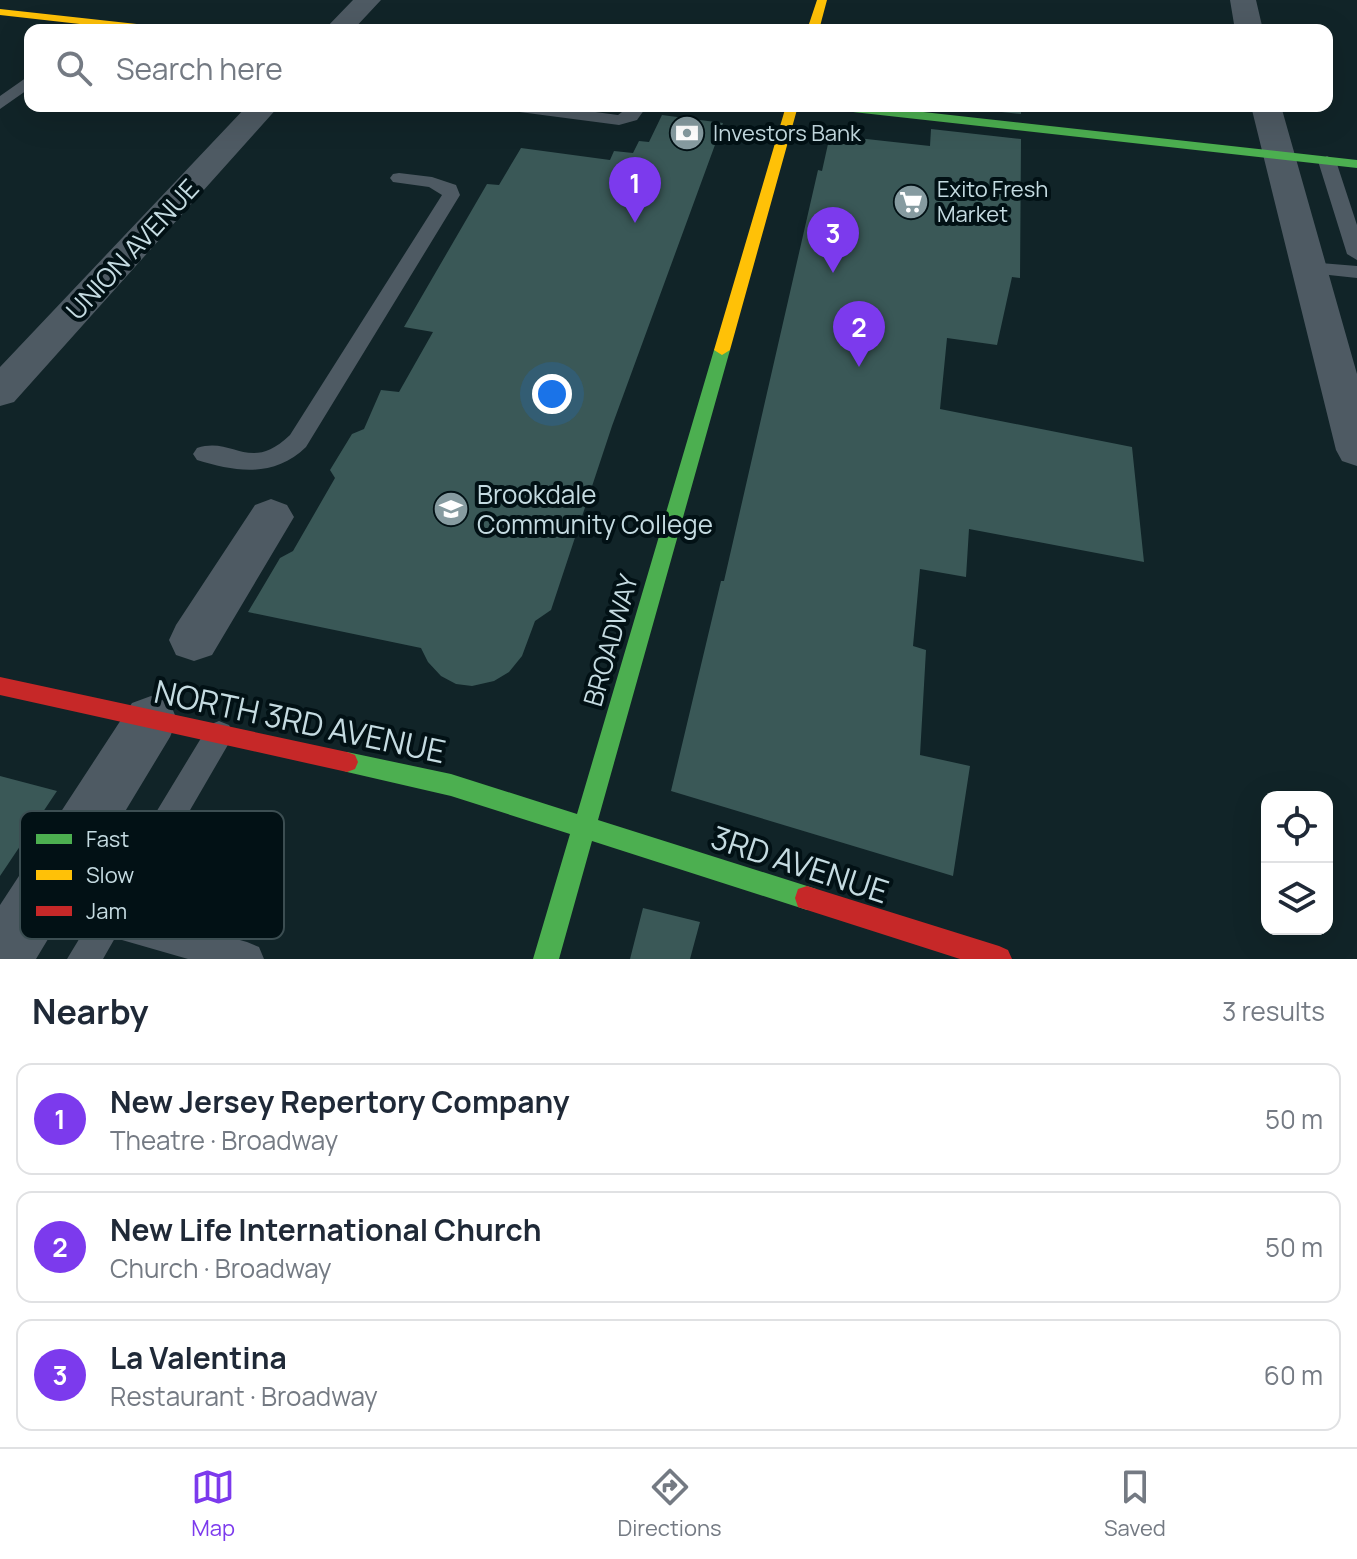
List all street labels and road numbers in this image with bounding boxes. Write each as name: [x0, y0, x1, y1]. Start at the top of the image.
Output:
street label: UNION AVENUE: [57, 171, 207, 327]
street label: BROADWAY: [574, 569, 646, 710]
street label: NORTH 3RD AVENUE: [150, 669, 450, 773]
street label: 3RD AVENUE: [706, 815, 894, 913]

